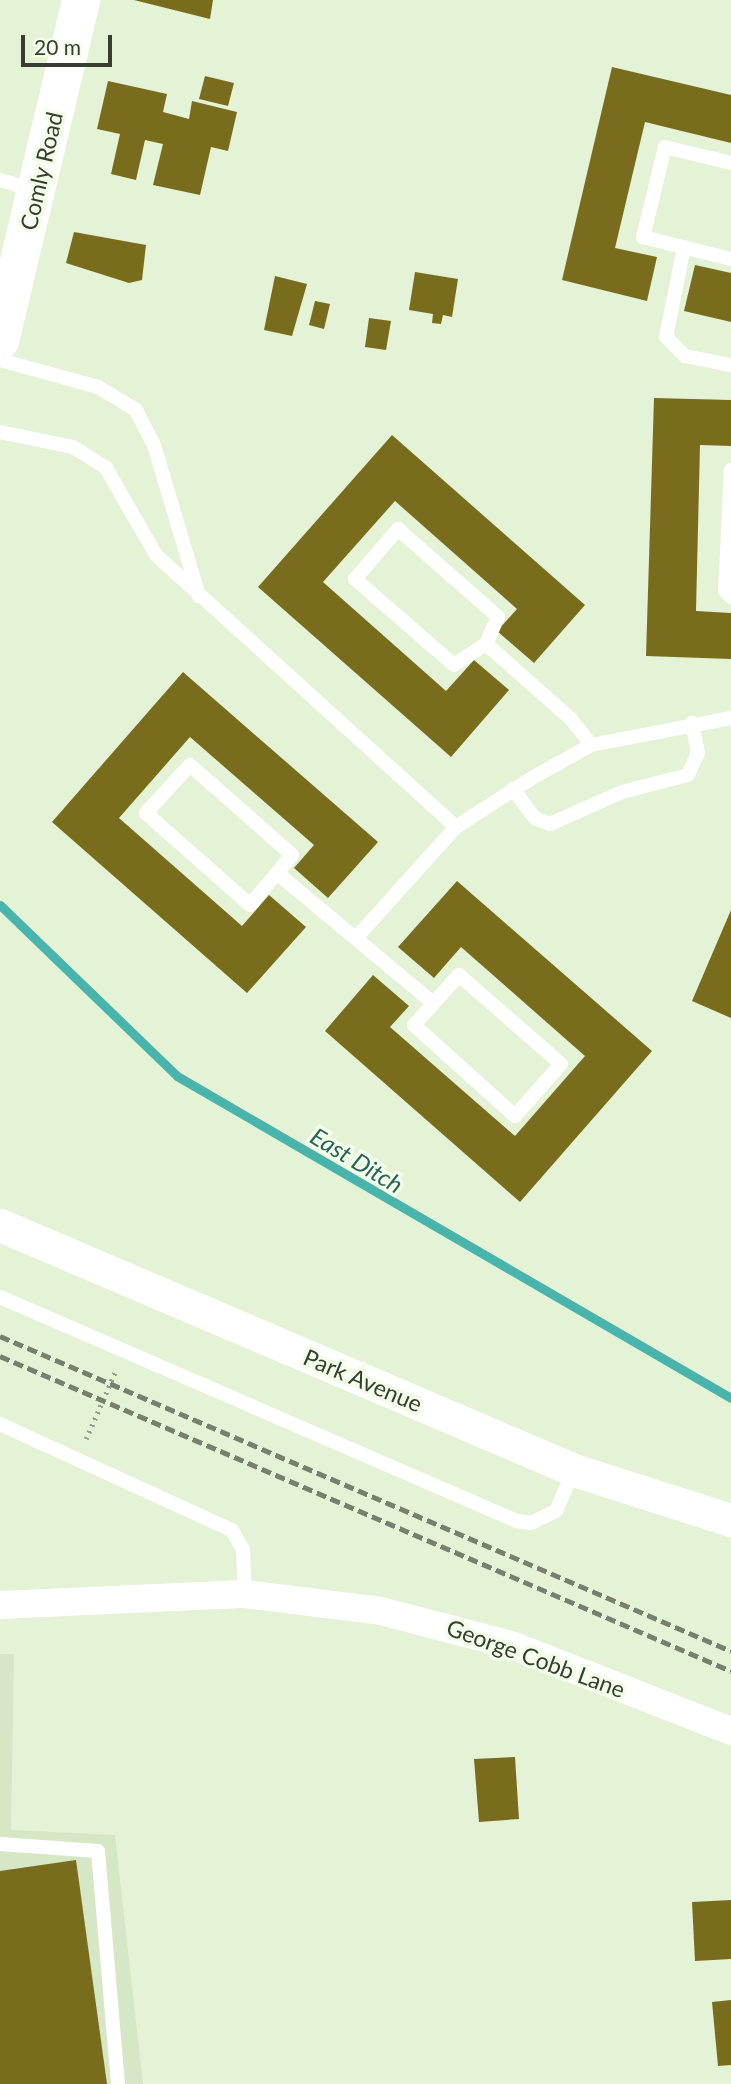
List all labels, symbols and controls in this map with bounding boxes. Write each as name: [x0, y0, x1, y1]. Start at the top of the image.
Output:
scale bar: [24, 21, 116, 65]
text: 20 m: [34, 34, 81, 59]
street label: Comly Road: [14, 109, 68, 233]
water label: East Ditch: [306, 1121, 408, 1199]
street label: Park Avenue: [299, 1342, 427, 1418]
street label: George Cobb Lane: [443, 1613, 629, 1703]

